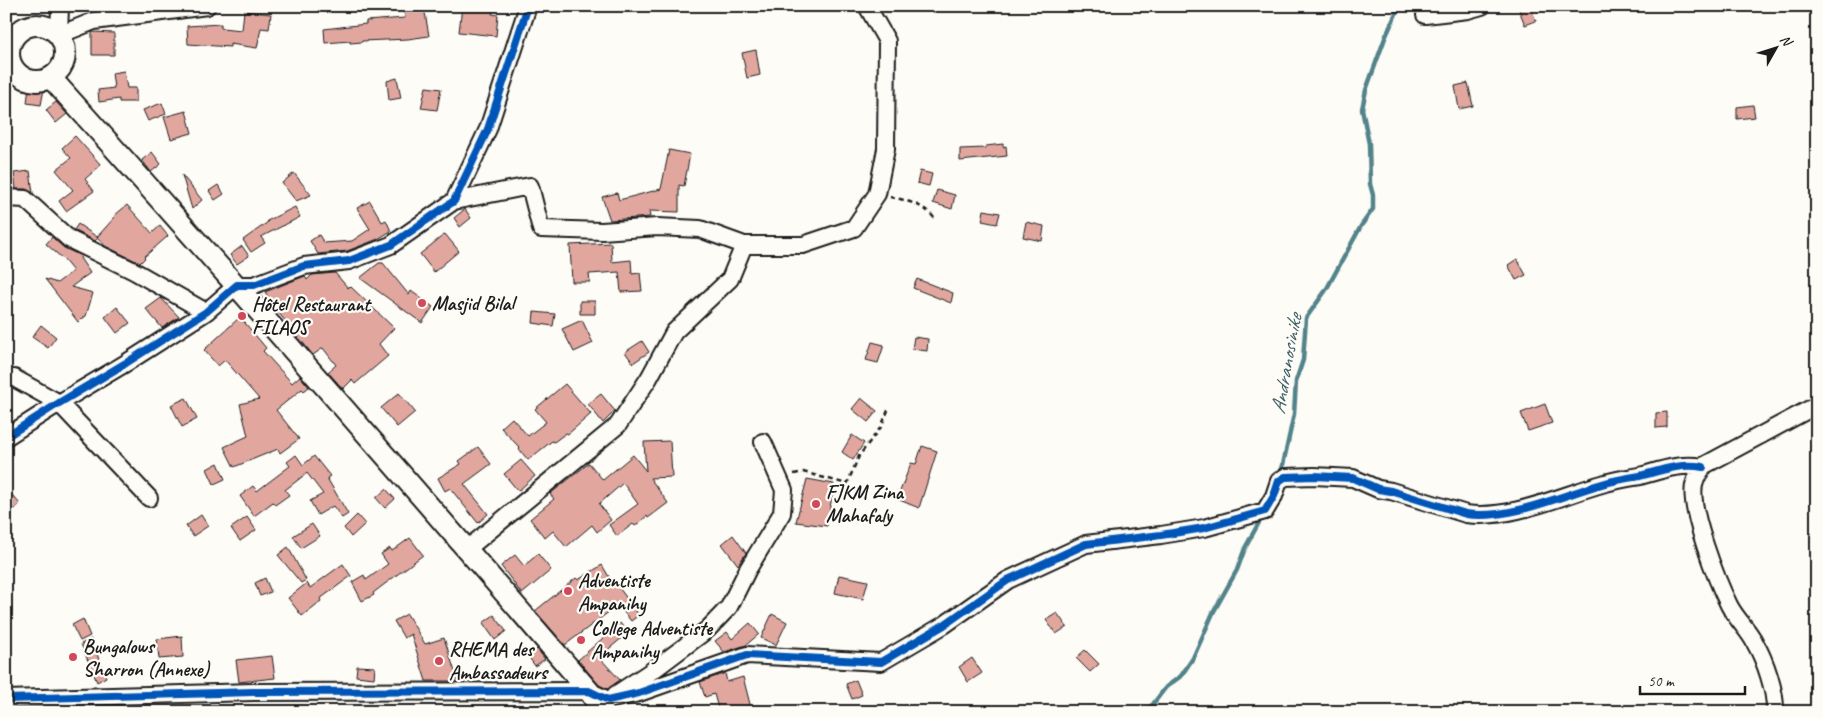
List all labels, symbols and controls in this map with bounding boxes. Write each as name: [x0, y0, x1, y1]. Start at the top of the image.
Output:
north arrow: [1750, 22, 1800, 72]
text: N: [1776, 31, 1797, 51]
place label: Masjid Bilal: [432, 291, 517, 316]
place label: Hôtel Restaurant FILAOS: [252, 292, 373, 340]
marker: Masjid Bilal: [416, 297, 428, 309]
water label: Andranosinike: [1264, 309, 1308, 416]
marker: Hôtel Restaurant FILAOS: [236, 310, 248, 322]
place label: FJKM Zina Mahafaly: [826, 480, 905, 528]
marker: FJKM Zina Mahafaly: [810, 498, 822, 510]
place label: Adventiste Ampanihy: [578, 568, 651, 617]
marker: Adventiste Ampanihy: [562, 585, 574, 597]
place label: College Adventiste Ampanihy: [591, 616, 713, 665]
place label: Bungalows Sharron (Annexe): [83, 634, 211, 682]
marker: College Adventiste Ampanihy: [575, 634, 587, 646]
place label: RHEMA des Ambassadeurs: [449, 637, 549, 685]
marker: Bungalows Sharron (Annexe): [67, 651, 79, 663]
marker: RHEMA des Ambassadeurs: [433, 655, 445, 667]
scale bar: [1640, 663, 1746, 695]
text: 50 m: [1648, 672, 1675, 691]

